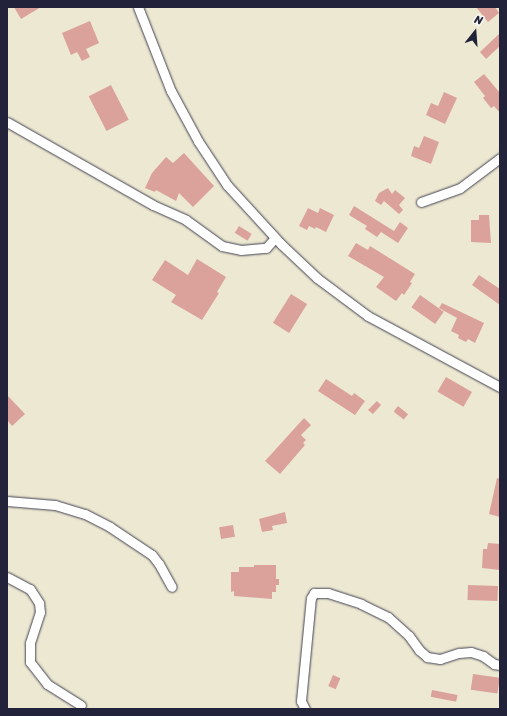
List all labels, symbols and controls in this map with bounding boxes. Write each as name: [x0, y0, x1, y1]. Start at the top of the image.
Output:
text: N: [472, 10, 485, 30]
north arrow: [455, 12, 495, 52]

